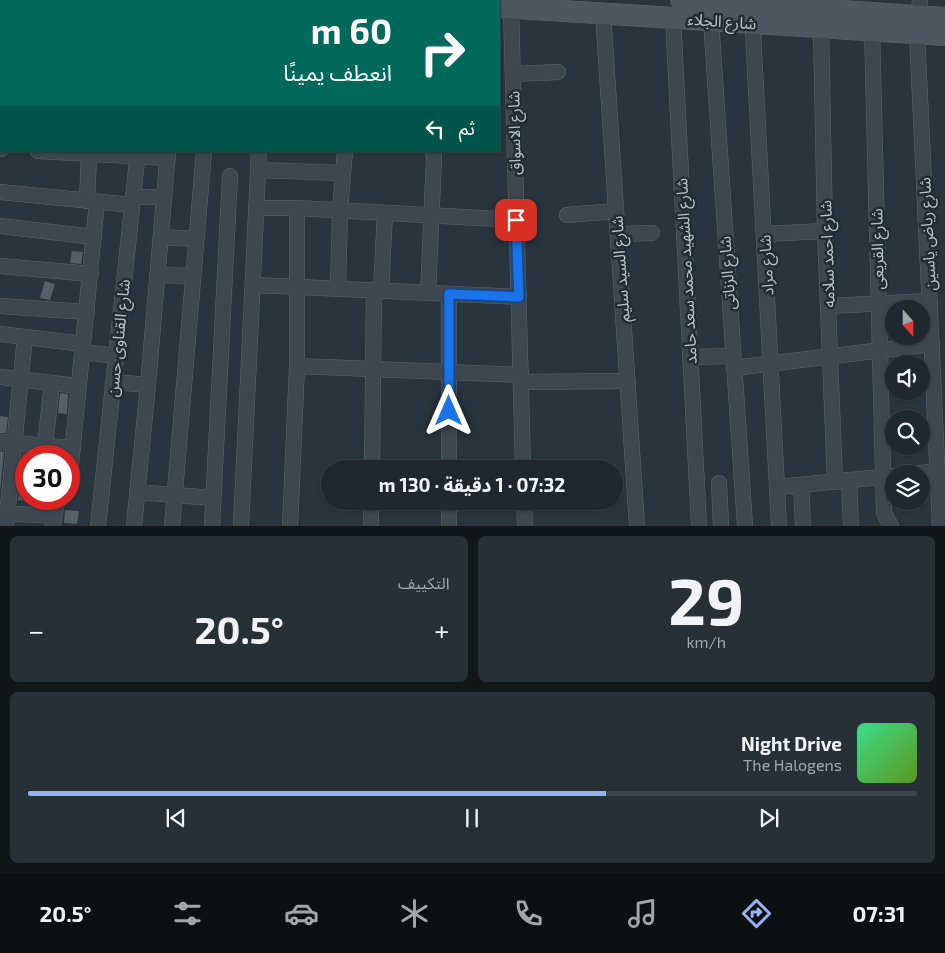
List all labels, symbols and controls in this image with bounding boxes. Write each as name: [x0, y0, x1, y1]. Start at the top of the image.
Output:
text: 60 m: [311, 9, 392, 51]
street label: شارع الجلاء: [687, 9, 757, 36]
icon: right: [410, 20, 475, 85]
text: انعطف يمينًا: [283, 59, 392, 85]
street label: شارع الاسواق: [503, 91, 528, 175]
icon: left: [421, 115, 449, 143]
text: ثم: [459, 116, 475, 139]
street label: شارع الشهيد محمد سعد حامد: [671, 177, 704, 365]
street label: شارع رياض ياسين: [914, 177, 943, 291]
pin: [495, 199, 537, 241]
street label: شارع احمد سلامه: [815, 200, 842, 308]
icon: arrive: [502, 206, 530, 234]
street label: شارع القريعى: [866, 208, 891, 290]
street label: شارع السيد سليم: [606, 215, 637, 323]
street label: شارع مراد: [754, 234, 781, 296]
street label: شارع الزناتى: [714, 235, 743, 311]
street label: شارع القناوى حسن: [102, 278, 137, 398]
north arrow: [885, 300, 930, 345]
map controls: [885, 300, 930, 510]
button: sound: [885, 355, 930, 400]
position arrow: [422, 384, 474, 436]
button: search: [885, 410, 930, 455]
speed limit sign: 30: [15, 445, 80, 510]
button: layers: [885, 465, 930, 510]
text: 07:32 · 1 دقيقة · 130 m: [379, 473, 565, 496]
text: 29: [668, 560, 744, 638]
text: التكييف: [398, 573, 450, 592]
text: 20.5°: [195, 606, 284, 652]
text: −: [28, 613, 44, 647]
text: +: [434, 613, 450, 647]
text: km/h: [686, 632, 726, 651]
text: Night Drive: [741, 732, 842, 755]
text: The Halogens: [743, 755, 842, 774]
icon: previous: [162, 804, 190, 832]
icon: pause: [458, 804, 486, 832]
icon: next: [755, 804, 783, 832]
icon: filters: [170, 896, 205, 931]
icon: car: [284, 896, 319, 931]
icon: climate: [397, 896, 432, 931]
icon: phone: [511, 896, 546, 931]
icon: music: [625, 896, 660, 931]
icon: directions: [739, 896, 774, 931]
text: 20.5°: [39, 900, 91, 926]
text: 07:31: [852, 900, 906, 926]

